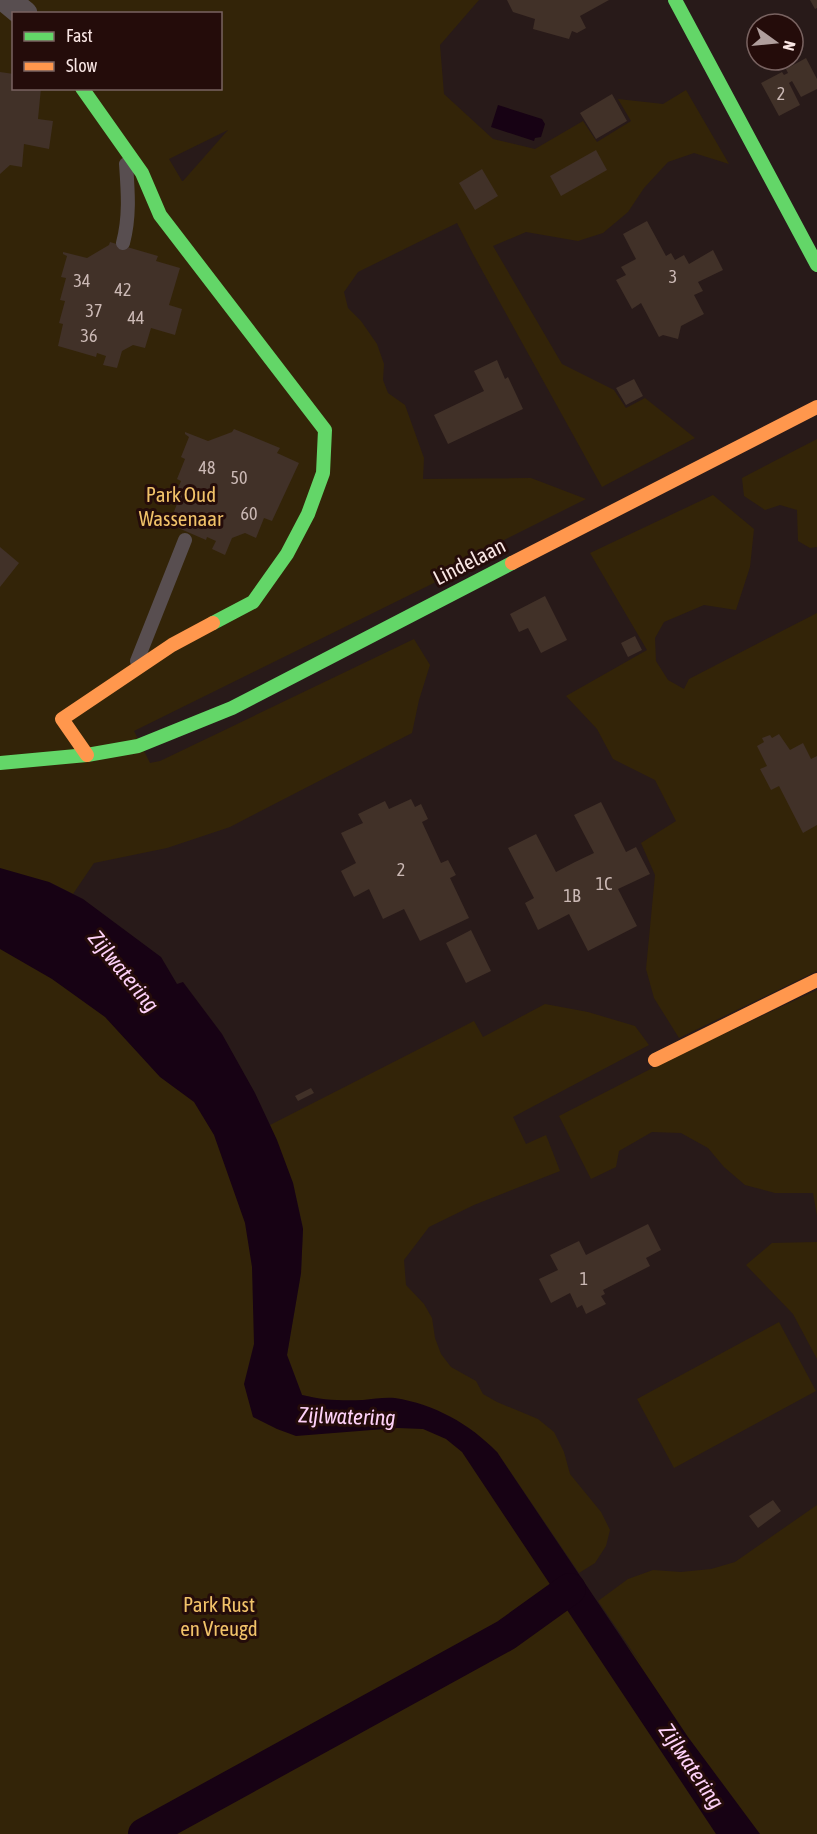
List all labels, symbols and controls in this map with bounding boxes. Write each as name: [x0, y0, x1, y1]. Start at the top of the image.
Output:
legend: [12, 12, 222, 90]
north arrow: [745, 12, 805, 72]
text: Fast: [66, 25, 93, 46]
text: N: [780, 39, 799, 53]
text: Slow: [66, 55, 97, 76]
house number: 2: [777, 83, 785, 104]
house number: 3: [669, 266, 677, 287]
house number: 34: [74, 270, 90, 291]
house number: 42: [115, 279, 131, 300]
house number: 37: [86, 300, 102, 321]
house number: 44: [128, 307, 144, 328]
house number: 36: [81, 325, 97, 346]
house number: 48: [199, 457, 215, 478]
house number: 50: [231, 467, 247, 488]
park label: Park Oud Wassenaar: [139, 482, 224, 530]
house number: 60: [241, 503, 257, 524]
street label: Lindelaan: [429, 533, 509, 589]
house number: 2: [397, 859, 405, 880]
house number: 1C: [596, 873, 612, 894]
house number: 1B: [564, 885, 581, 906]
water label: Zijlwatering: [83, 925, 165, 1017]
house number: 1: [580, 1268, 588, 1289]
water label: Zijlwatering: [298, 1401, 396, 1431]
park label: Park Rust en Vreugd: [180, 1592, 258, 1640]
water label: Zijlwatering: [654, 1718, 730, 1814]

